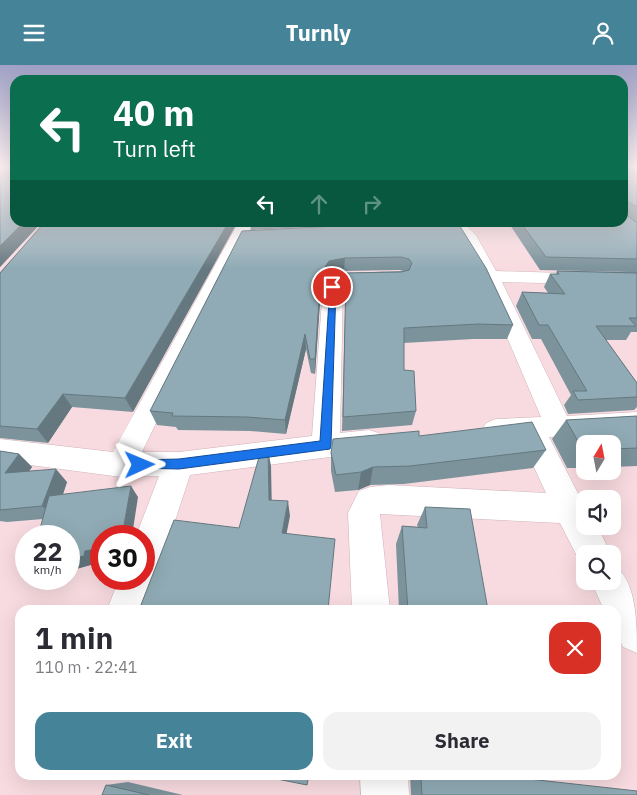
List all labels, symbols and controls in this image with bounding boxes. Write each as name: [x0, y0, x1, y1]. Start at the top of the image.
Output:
text: Turnly: [286, 18, 351, 47]
icon: menu: [20, 19, 48, 47]
icon: person: [589, 19, 617, 47]
text: 40 m: [113, 90, 195, 136]
icon: left: [30, 95, 95, 160]
text: Turn left: [113, 134, 196, 163]
icon: left: [252, 190, 280, 218]
icon: ahead: [305, 190, 333, 218]
icon: right: [358, 190, 386, 218]
pin: [311, 266, 353, 308]
icon: arrive: [318, 273, 346, 301]
north arrow: [576, 435, 621, 480]
map controls: [576, 435, 621, 590]
position arrow: [113, 438, 165, 490]
button: sound: [576, 490, 621, 535]
speed limit sign: 30: [90, 525, 155, 590]
text: 22: [32, 535, 63, 568]
button: search: [576, 545, 621, 590]
text: km/h: [33, 562, 62, 577]
text: 1 min: [35, 618, 113, 657]
button: close: [549, 622, 601, 674]
text: 110 m · 22:41: [35, 657, 137, 677]
button: Exit: [35, 712, 313, 770]
button: Share: [323, 712, 601, 770]

